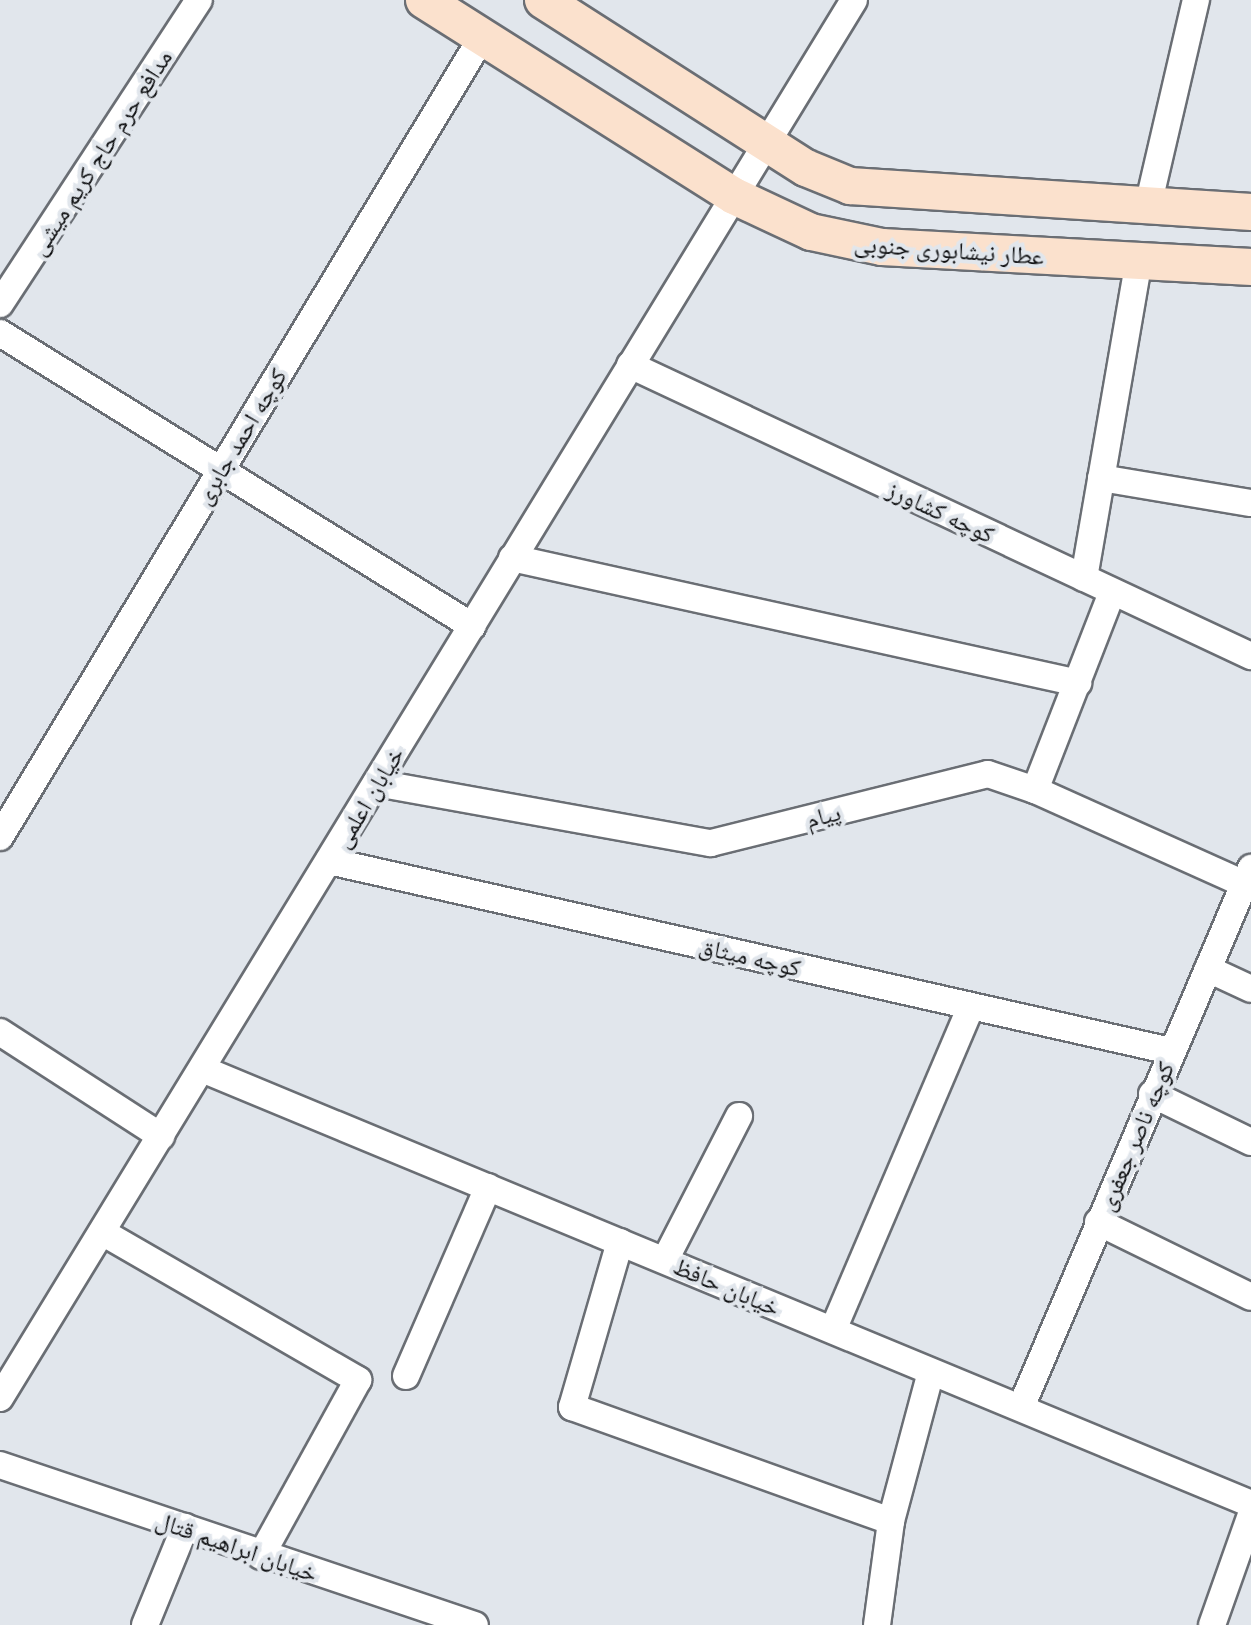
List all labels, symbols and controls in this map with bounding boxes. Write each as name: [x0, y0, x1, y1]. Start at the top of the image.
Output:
street label: مدافع حرم حاج کریم میشی: [23, 44, 177, 260]
street label: عطار نیشابوری جنوبی: [853, 228, 1045, 270]
street label: کوچه احمد جابری: [188, 363, 292, 509]
street label: کوچه کشاورز: [883, 474, 999, 548]
street label: خیابان اعلمی: [327, 741, 409, 853]
street label: پیام: [803, 797, 843, 833]
street label: کوچه میثاق: [697, 930, 803, 982]
street label: کوچه ناصر جعفری: [1091, 1057, 1179, 1215]
street label: خیابان حافظ: [669, 1251, 785, 1321]
street label: خیابان ابراهیم قتال: [152, 1505, 322, 1587]

